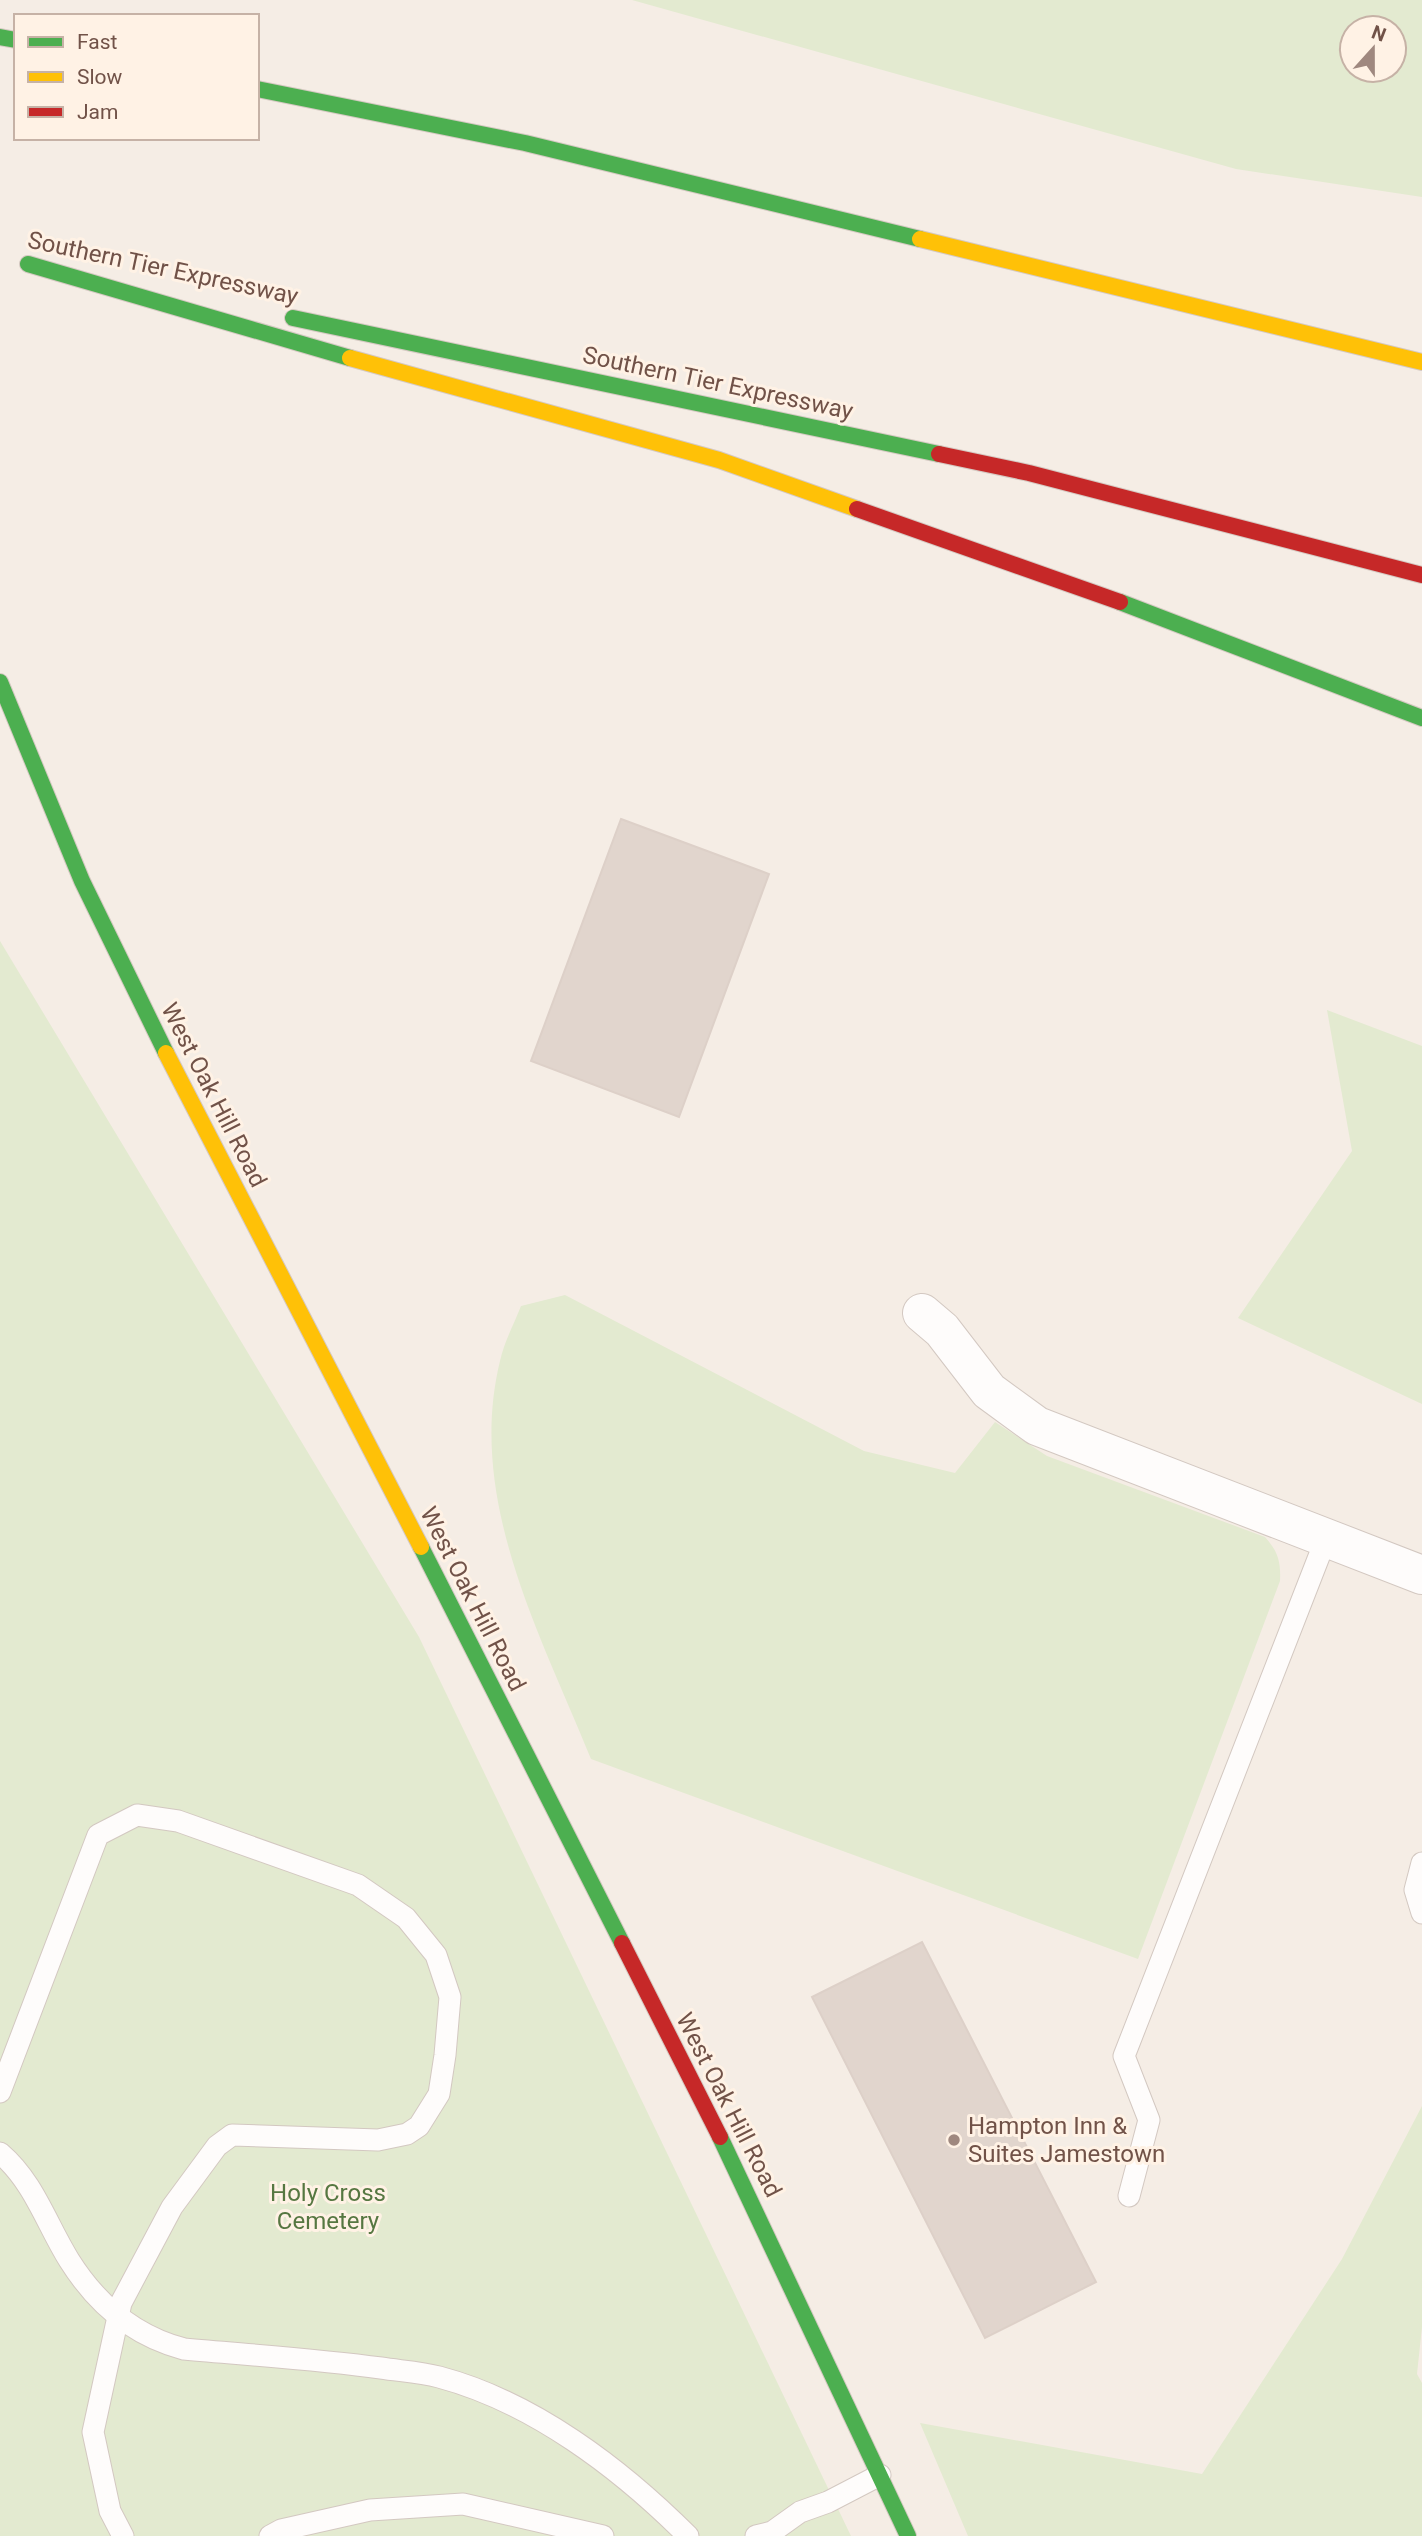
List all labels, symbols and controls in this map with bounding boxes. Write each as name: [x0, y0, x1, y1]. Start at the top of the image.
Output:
legend: [14, 14, 259, 140]
north arrow: [1338, 14, 1408, 84]
text: N: [1369, 20, 1389, 47]
text: Fast: [77, 30, 118, 54]
text: Slow: [77, 65, 123, 89]
text: Jam: [77, 100, 118, 124]
street label: Southern Tier Expressway: [25, 226, 301, 310]
street label: Southern Tier Expressway: [580, 341, 856, 425]
street label: West Oak Hill Road: [155, 998, 273, 1192]
street label: West Oak Hill Road: [414, 1502, 532, 1696]
street label: West Oak Hill Road: [670, 2008, 788, 2202]
place label: Hampton Inn & Suites Jamestown: [968, 2112, 1165, 2168]
marker: Hampton Inn & Suites Jamestown: [946, 2132, 962, 2148]
park label: Holy Cross Cemetery: [270, 2179, 386, 2235]

